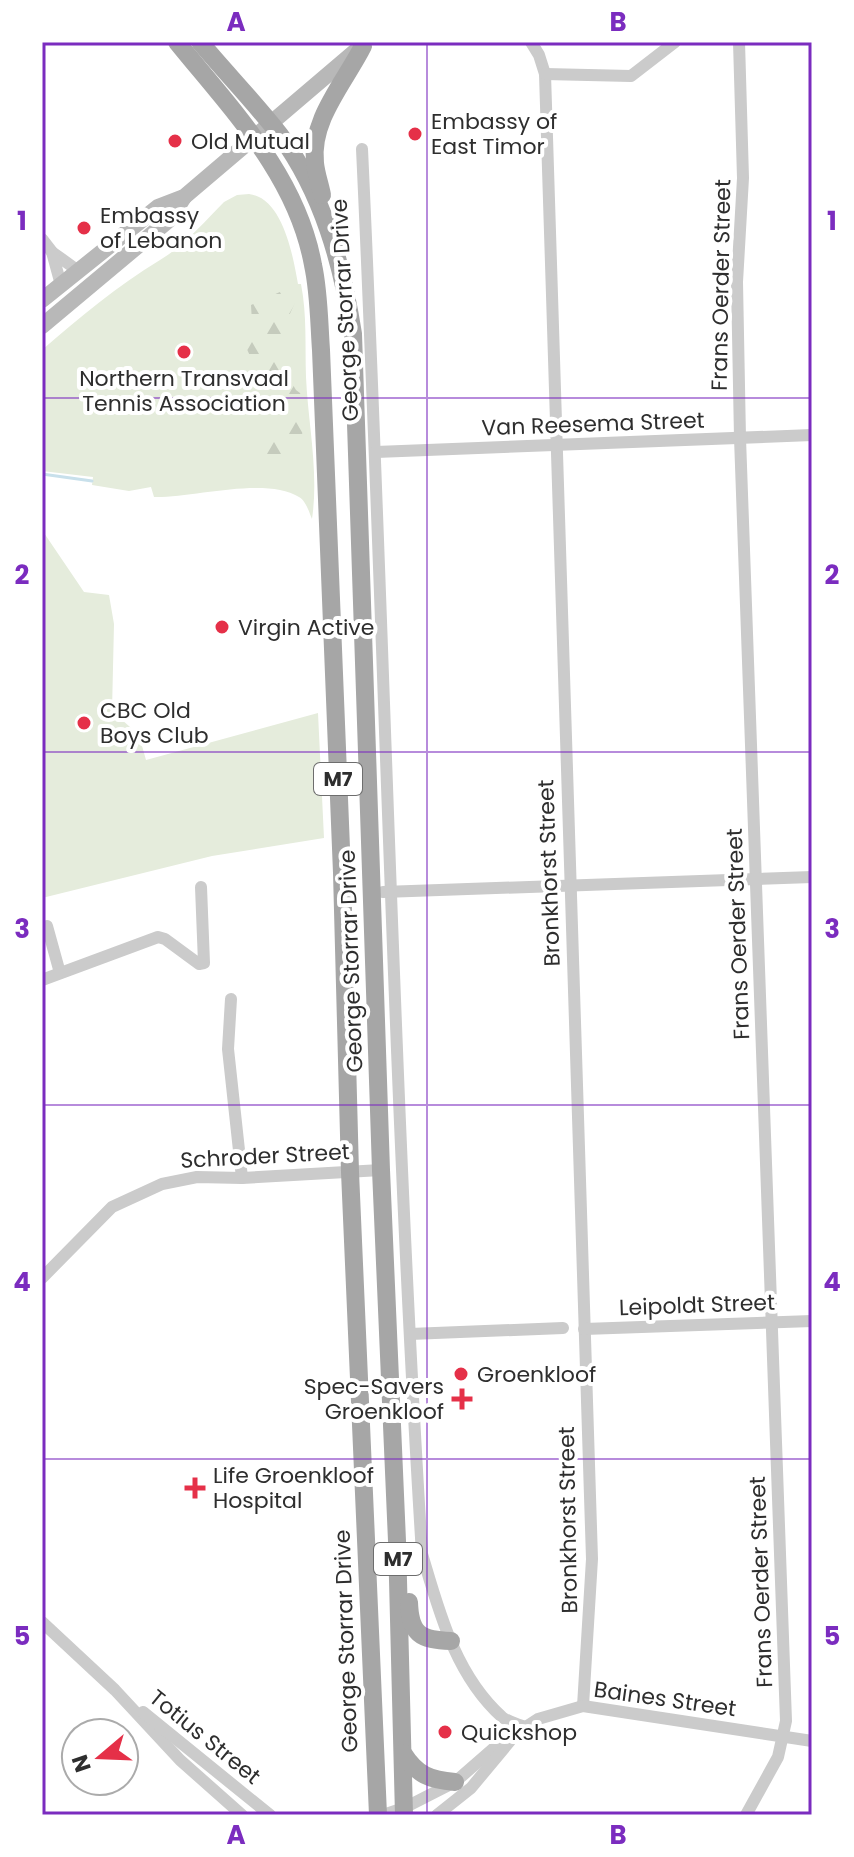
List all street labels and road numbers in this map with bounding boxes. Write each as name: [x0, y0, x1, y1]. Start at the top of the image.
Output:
street label: Frans Oerder Street: [704, 179, 738, 391]
street label: George Storrar Drive: [324, 198, 366, 422]
street label: Van Reesema Street: [481, 405, 705, 443]
road number: M7: [314, 763, 362, 795]
street label: Bronkhorst Street: [530, 779, 568, 967]
street label: Frans Oerder Street: [719, 828, 757, 1040]
street label: George Storrar Drive: [332, 849, 370, 1073]
street label: Schroder Street: [179, 1136, 351, 1176]
street label: Leipoldt Street: [618, 1287, 776, 1323]
street label: Bronkhorst Street: [551, 1426, 585, 1614]
street label: Frans Oerder Street: [742, 1476, 780, 1688]
street label: George Storrar Drive: [327, 1529, 365, 1753]
road number: M7: [374, 1543, 422, 1575]
street label: Baines Street: [592, 1674, 738, 1724]
street label: Totius Street: [143, 1682, 267, 1792]

